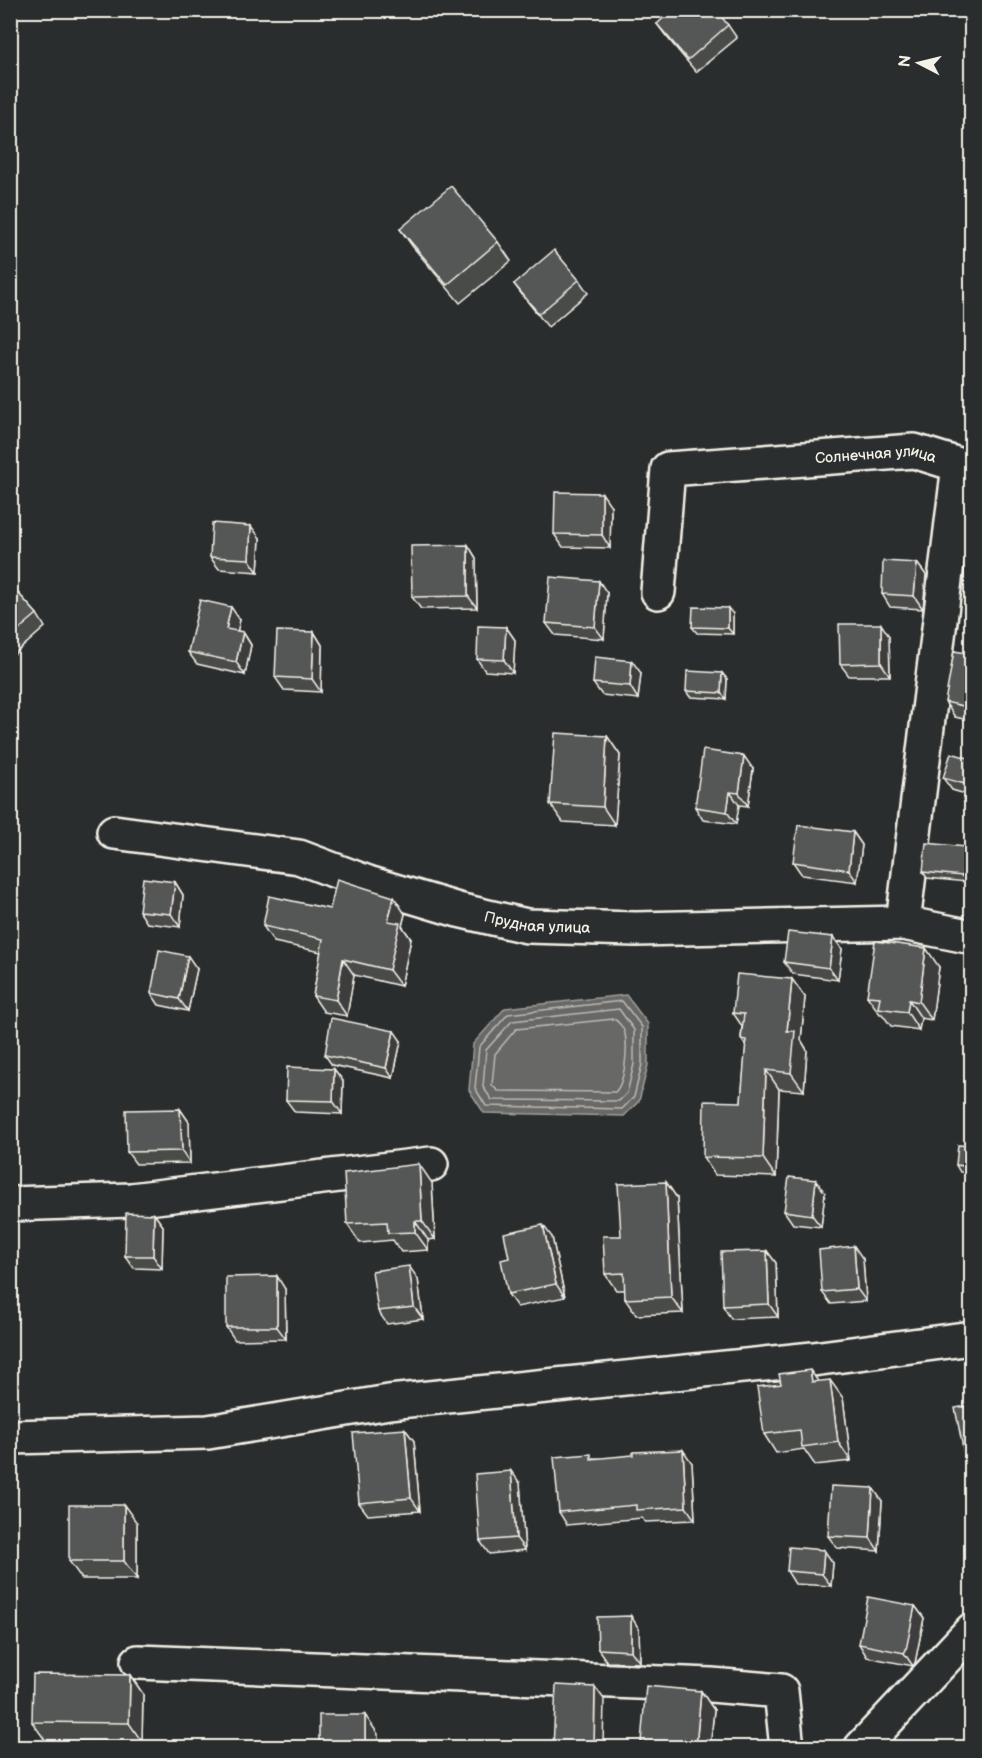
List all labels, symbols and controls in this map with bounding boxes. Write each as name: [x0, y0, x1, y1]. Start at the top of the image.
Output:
north arrow: [889, 33, 949, 93]
text: N: [895, 54, 916, 68]
street label: Солнечная улица: [814, 441, 939, 468]
street label: Прудная улица: [482, 907, 591, 937]

